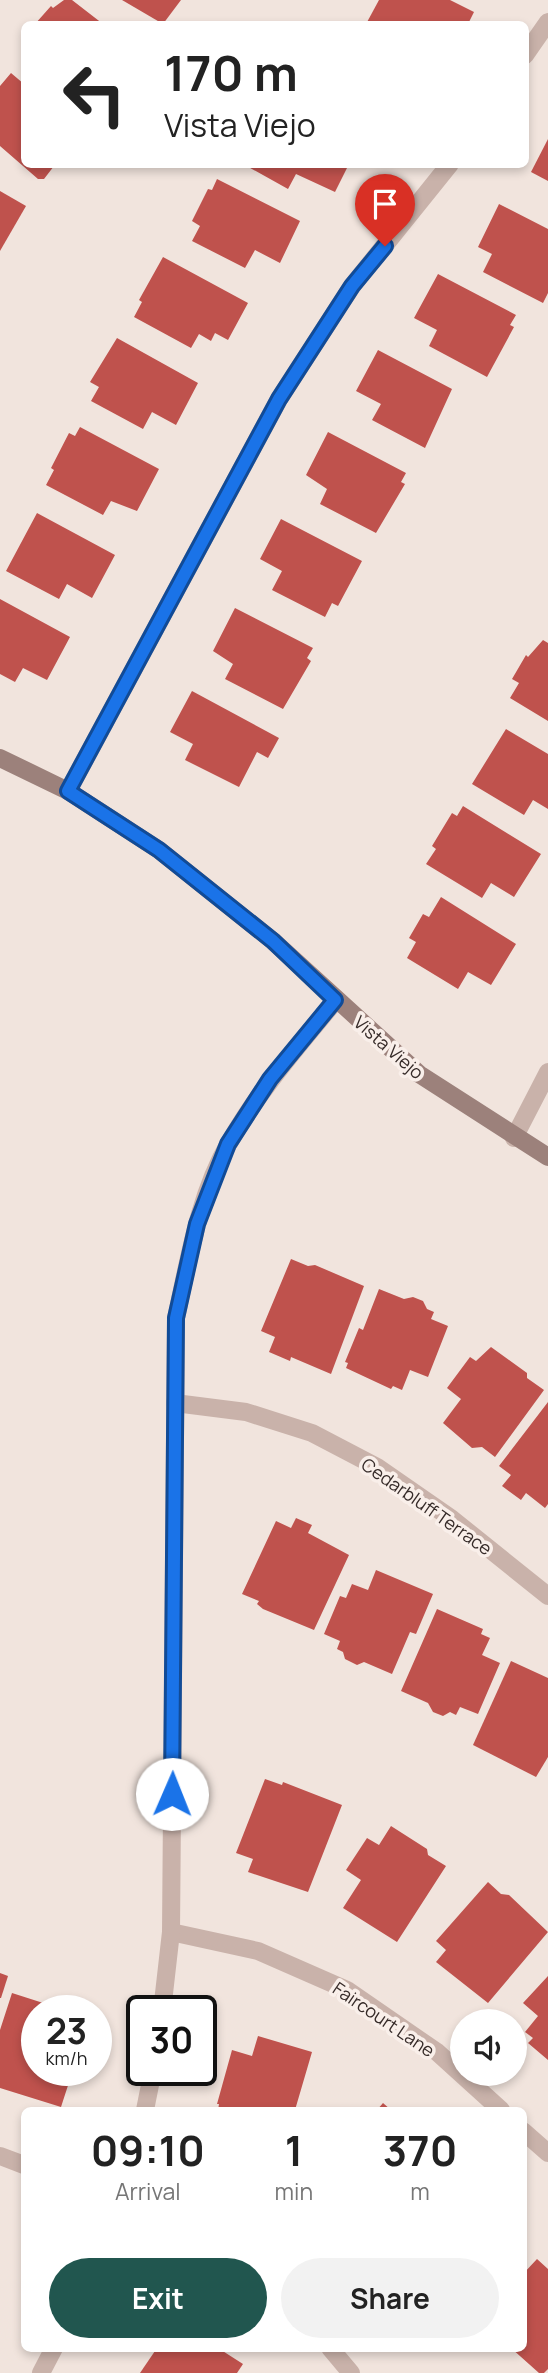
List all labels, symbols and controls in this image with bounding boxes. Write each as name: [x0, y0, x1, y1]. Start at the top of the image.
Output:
text: 170 m: [164, 39, 298, 106]
icon: left: [49, 49, 140, 140]
text: Vista Viejo: [164, 103, 316, 147]
pin: [355, 174, 415, 246]
icon: arrive: [366, 185, 404, 223]
street label: Vista Viejo: [349, 1010, 429, 1084]
street label: Cedarbluff Terrace: [357, 1452, 497, 1560]
position arrow: [135, 1757, 209, 1831]
street label: Faircourt Lane: [328, 1976, 440, 2062]
speed limit sign: 30: [126, 1995, 217, 2086]
text: 23: [46, 2007, 87, 2055]
map controls: [450, 2009, 527, 2086]
button: sound: [450, 2009, 527, 2086]
text: km/h: [46, 2046, 87, 2070]
text: 09:10: [91, 2121, 205, 2179]
text: 1: [285, 2121, 303, 2179]
text: 370: [383, 2121, 457, 2179]
text: Arrival: [115, 2175, 181, 2207]
text: min: [275, 2175, 313, 2207]
text: m: [410, 2175, 430, 2207]
button: Exit: [49, 2258, 267, 2338]
button: Share: [281, 2258, 499, 2338]

